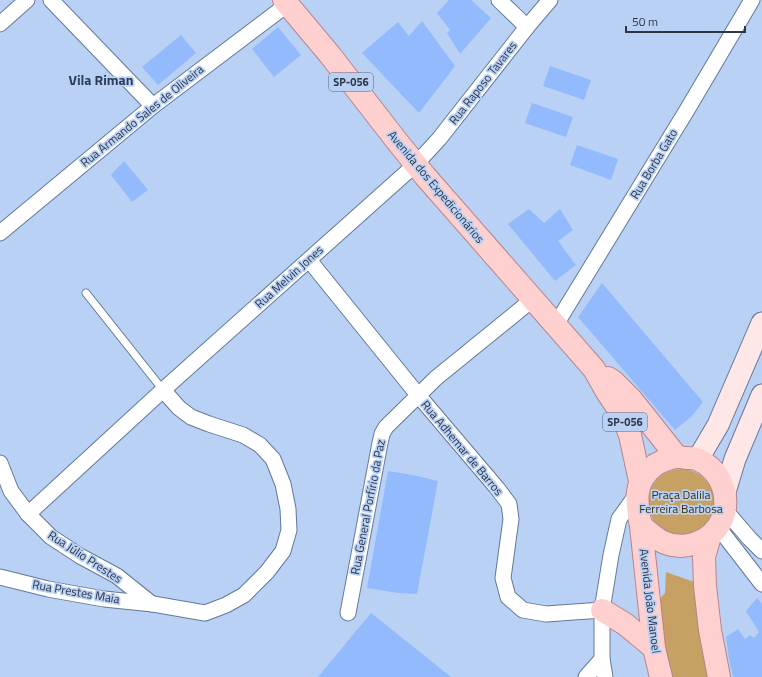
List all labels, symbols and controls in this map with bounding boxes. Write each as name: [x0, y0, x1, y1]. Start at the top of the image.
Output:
scale bar: [626, 8, 745, 34]
text: 50 m: [632, 12, 658, 31]
street label: Rua Raposo Tavares: [444, 37, 522, 129]
street label: Rua Armando Sales de Oliveira: [76, 60, 207, 171]
district label: Vila Riman: [68, 69, 134, 90]
road number: SP-056: [329, 73, 373, 91]
street label: Rua Borba Gato: [625, 125, 682, 203]
street label: Avenida dos Expedicionários: [383, 126, 490, 248]
street label: Rua Melvin Jones: [250, 240, 327, 313]
street label: Rua Adhemar de Barros: [417, 396, 508, 500]
road number: SP-056: [603, 413, 647, 431]
street label: Rua General Porfírio da Paz: [345, 438, 390, 576]
park label: Praça Dalila Ferreira Barbosa: [639, 485, 723, 518]
street label: Rua Júlio Prestes: [44, 525, 127, 588]
street label: Avenida João Manoel: [635, 548, 666, 654]
street label: Rua Prestes Maia: [31, 574, 121, 609]

